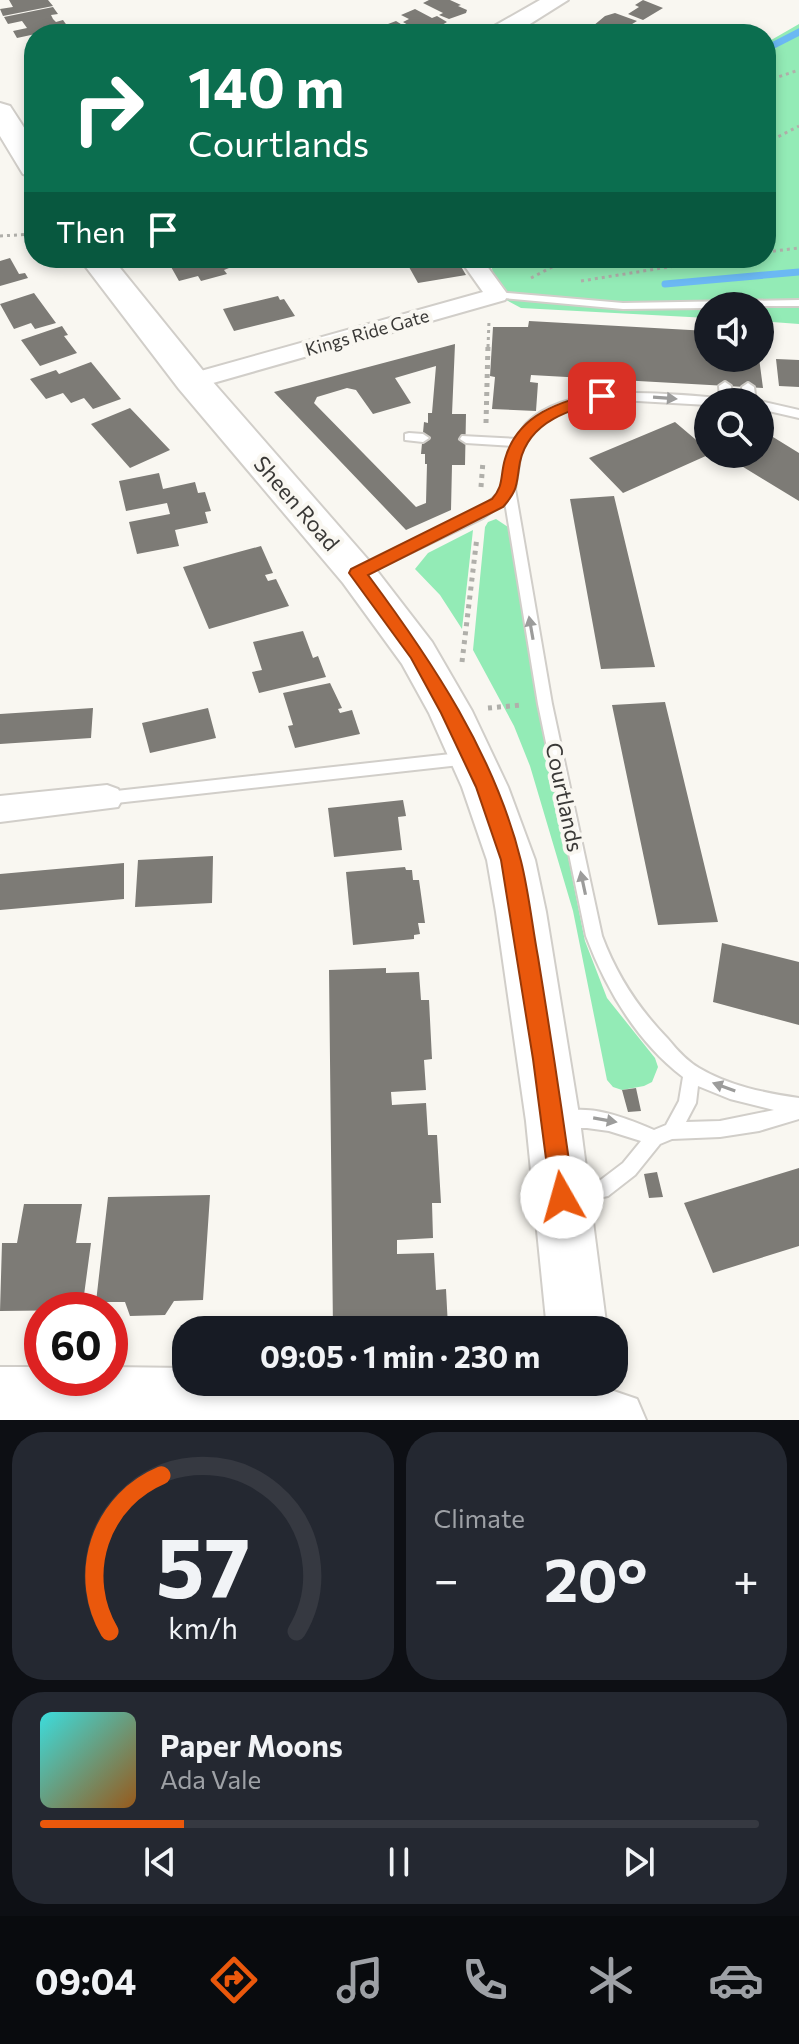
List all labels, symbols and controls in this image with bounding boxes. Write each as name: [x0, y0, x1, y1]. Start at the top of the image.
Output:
text: 140 m: [188, 51, 344, 120]
icon: right: [56, 56, 160, 160]
text: Courtlands: [188, 120, 369, 164]
icon: arrive: [141, 208, 185, 252]
text: Then: [56, 212, 125, 249]
map controls: [694, 292, 774, 468]
button: sound: [694, 292, 774, 372]
street label: Kings Ride Gate: [303, 304, 431, 360]
pin: [568, 362, 636, 430]
icon: arrive: [580, 374, 624, 418]
button: search: [694, 388, 774, 468]
one-way arrow: [653, 392, 678, 405]
street label: Sheen Road: [248, 450, 346, 556]
one-way arrow: [525, 616, 537, 641]
street label: Courtlands: [540, 740, 590, 854]
one-way arrow: [576, 870, 589, 895]
one-way arrow: [712, 1080, 736, 1092]
one-way arrow: [593, 1115, 618, 1127]
position arrow: [520, 1155, 604, 1239]
speed limit sign: 60: [24, 1292, 128, 1396]
text: 09:05 · 1 min · 230 m: [260, 1337, 540, 1374]
text: Climate: [434, 1502, 525, 1533]
text: 57: [156, 1513, 250, 1615]
text: 20°: [544, 1541, 648, 1614]
text: −: [434, 1551, 459, 1605]
text: +: [733, 1551, 759, 1605]
text: km/h: [168, 1610, 238, 1645]
text: Paper Moons: [160, 1726, 343, 1763]
text: Ada Vale: [160, 1763, 261, 1794]
icon: previous: [138, 1840, 182, 1884]
icon: pause: [377, 1840, 421, 1884]
icon: next: [617, 1840, 661, 1884]
icon: directions: [206, 1952, 262, 2008]
icon: music: [332, 1952, 388, 2008]
icon: phone: [457, 1952, 513, 2008]
icon: climate: [583, 1952, 639, 2008]
icon: car: [708, 1952, 764, 2008]
text: 09:04: [35, 1958, 136, 2002]

